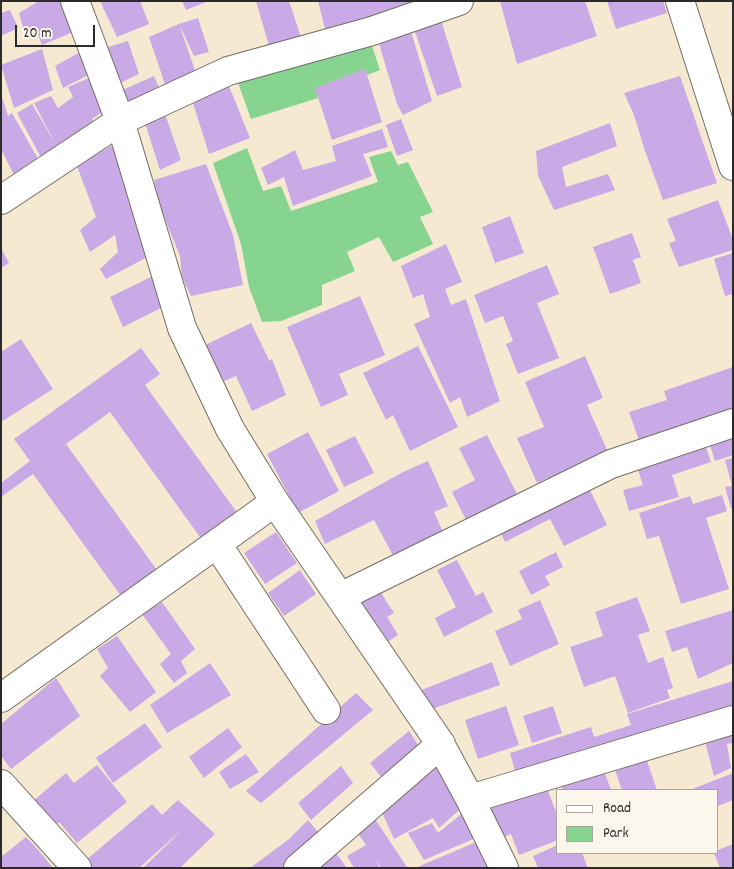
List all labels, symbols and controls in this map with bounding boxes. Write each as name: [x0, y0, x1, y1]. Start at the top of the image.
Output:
scale bar: [18, 15, 98, 47]
text: 20 m: [23, 23, 51, 45]
legend: [556, 789, 719, 854]
text: Road: [603, 798, 631, 820]
text: Park: [603, 823, 629, 845]

